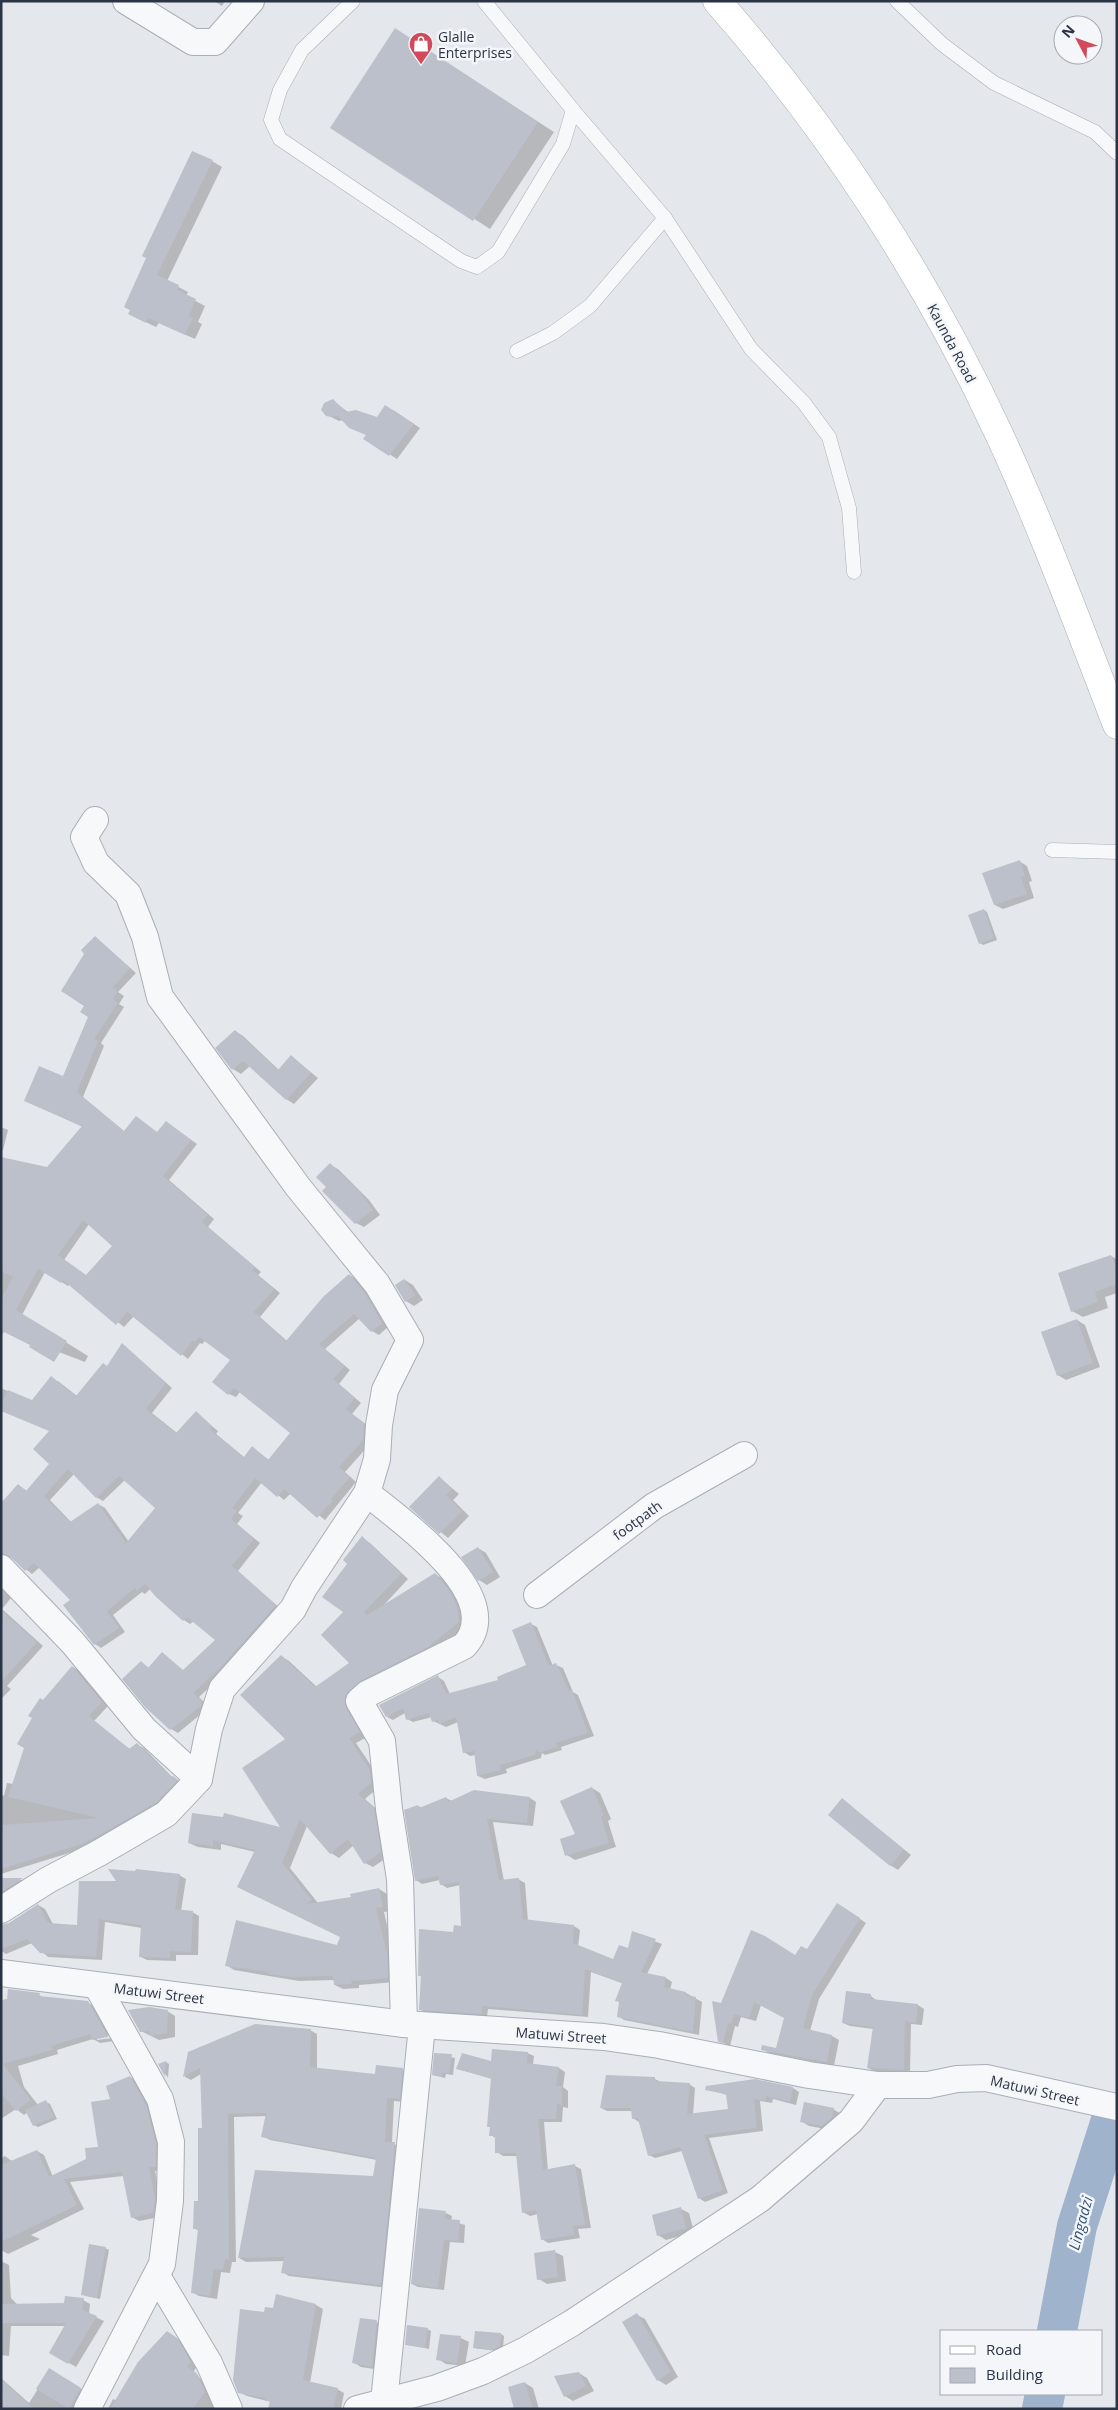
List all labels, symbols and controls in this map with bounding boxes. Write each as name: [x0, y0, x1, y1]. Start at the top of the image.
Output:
north arrow: [1053, 15, 1103, 65]
text: N: [1057, 21, 1079, 42]
place label: Glalle Enterprises: [438, 27, 512, 62]
shop icon: Glalle Enterprises: [408, 31, 434, 65]
street label: Kaunda Road: [923, 300, 981, 386]
street label: footpath: [609, 1496, 665, 1544]
street label: Matuwi Street: [113, 1978, 205, 2008]
street label: Matuwi Street: [515, 2022, 607, 2048]
street label: Matuwi Street: [988, 2070, 1082, 2110]
water label: Lingadzi: [1063, 2194, 1097, 2252]
legend: [940, 2330, 1103, 2395]
text: Road: [986, 2339, 1022, 2359]
text: Building: [986, 2364, 1043, 2384]

